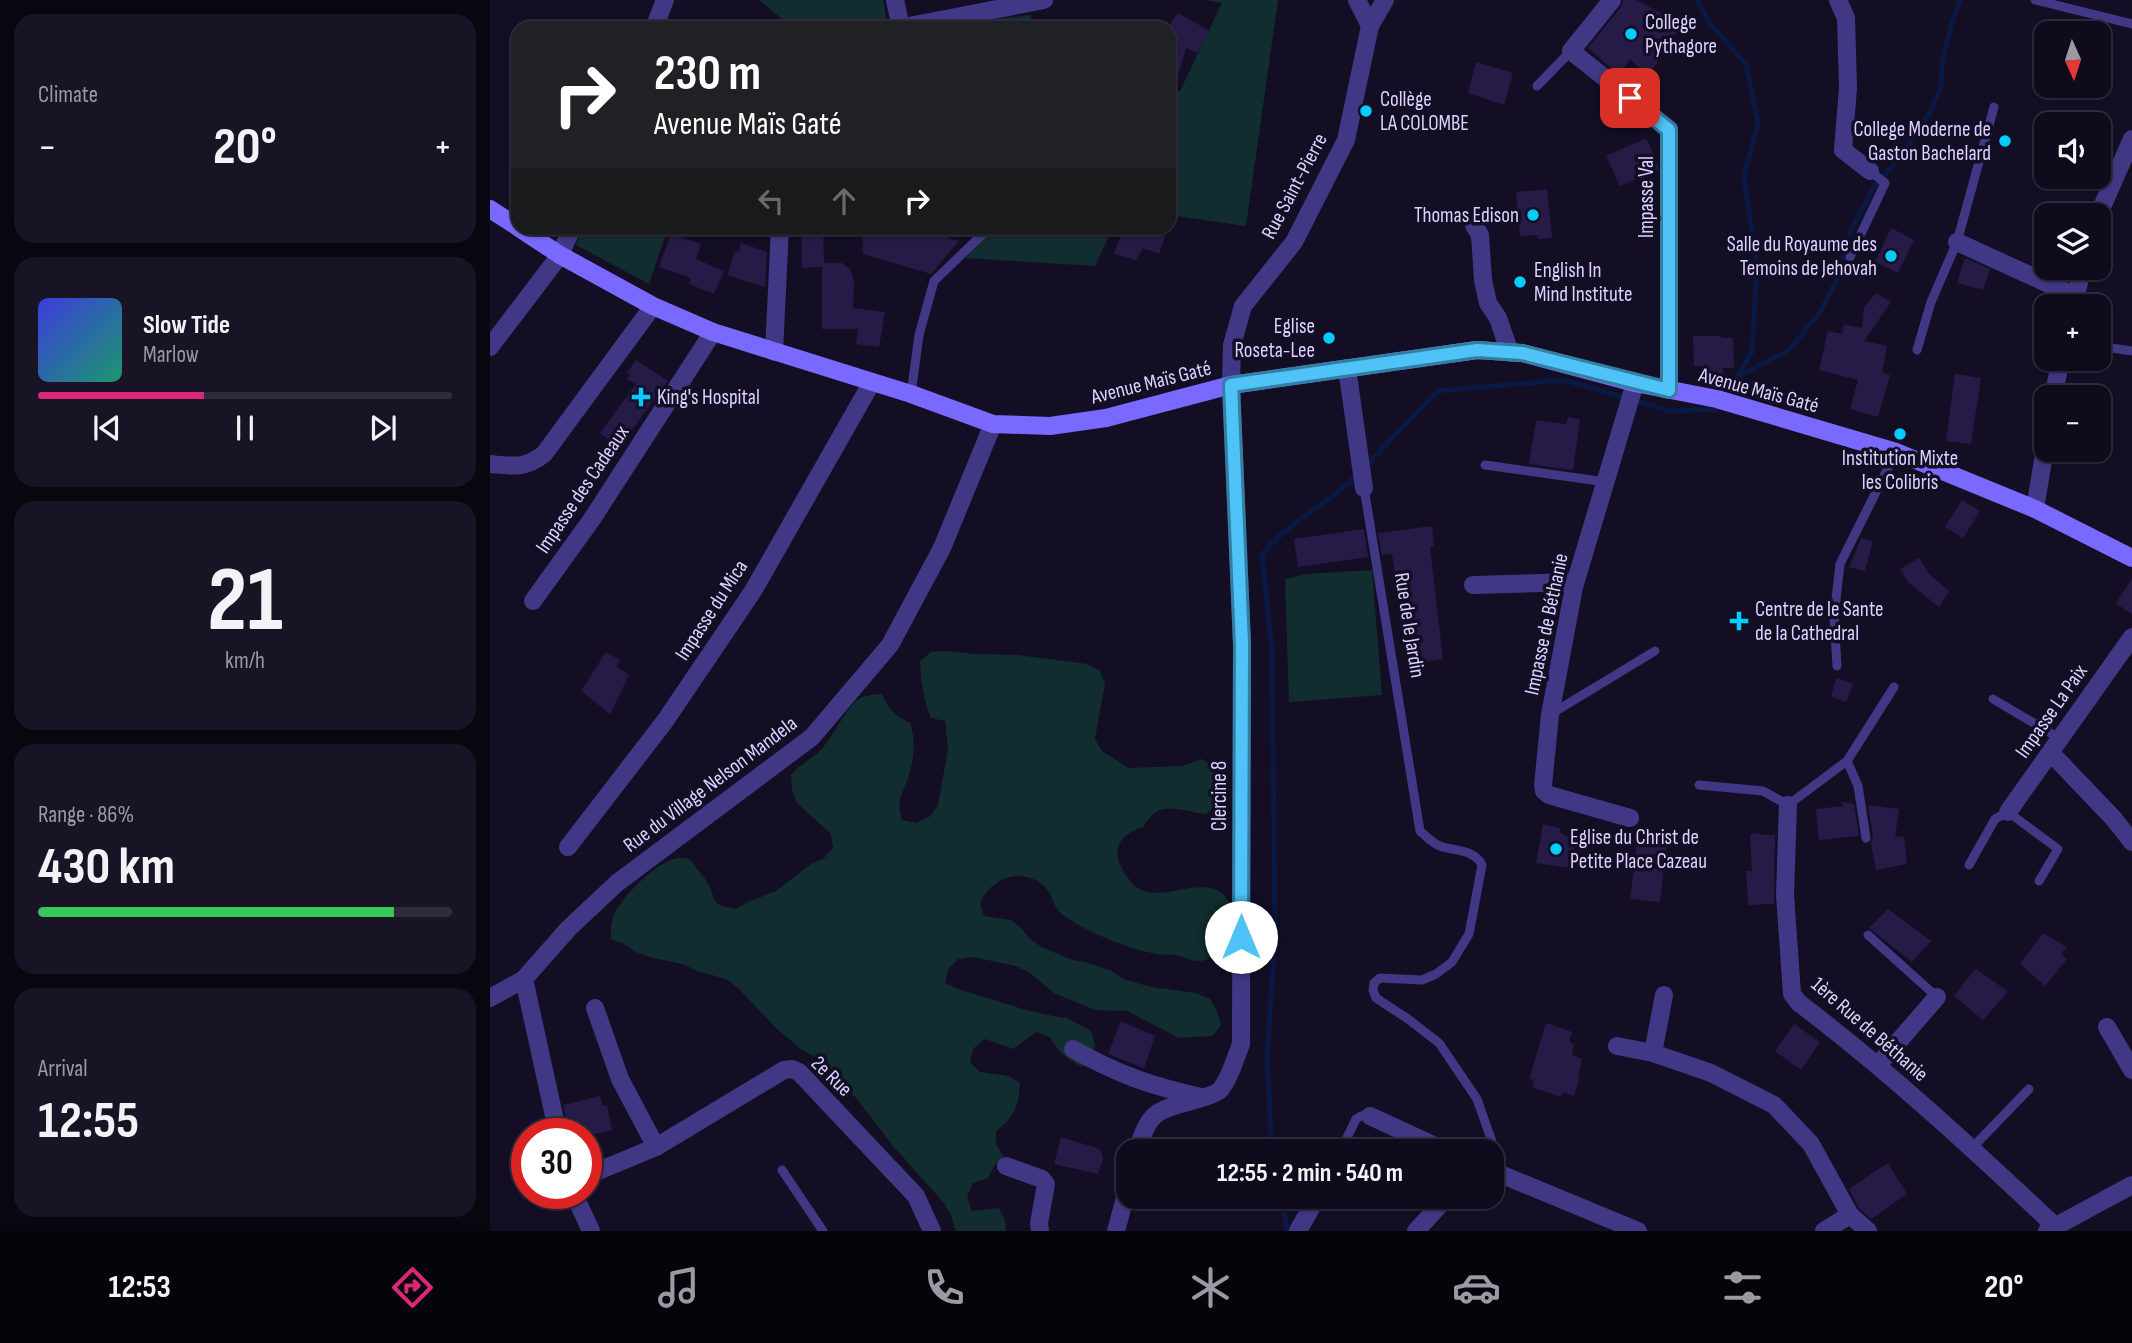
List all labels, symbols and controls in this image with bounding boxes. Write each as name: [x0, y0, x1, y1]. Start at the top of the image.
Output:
place label: College Pythagore: [1645, 10, 1717, 59]
north arrow: [2034, 21, 2110, 98]
map controls: [2034, 21, 2111, 462]
marker: College Pythagore: [1623, 26, 1639, 42]
text: 230 m: [654, 45, 761, 104]
icon: right: [539, 49, 630, 140]
pin: [1600, 68, 1660, 128]
icon: arrive: [1611, 79, 1649, 117]
text: Climate: [38, 81, 98, 109]
place label: Collège LA COLOMBE: [1380, 87, 1469, 136]
marker: Collège LA COLOMBE: [1358, 103, 1374, 119]
text: Avenue Maïs Gaté: [654, 105, 842, 144]
button: sound: [2034, 112, 2111, 189]
text: 20°: [213, 116, 277, 179]
place label: College Moderne de Gaston Bachelard: [1854, 117, 1991, 166]
text: −: [38, 125, 57, 170]
text: +: [433, 125, 452, 170]
street label: Rue Saint-Pierre: [1256, 129, 1333, 243]
marker: College Moderne de Gaston Bachelard: [1997, 133, 2013, 149]
street label: Impasse Val: [1634, 156, 1659, 238]
icon: left: [752, 182, 790, 220]
icon: ahead: [825, 182, 863, 220]
icon: right: [898, 182, 936, 220]
place label: Thomas Edison: [1414, 203, 1519, 228]
button: layers: [2034, 203, 2111, 280]
marker: Thomas Edison: [1525, 207, 1541, 223]
place label: Salle du Royaume des Temoins de Jehovah: [1727, 232, 1877, 281]
marker: Salle du Royaume des Temoins de Jehovah: [1883, 248, 1899, 264]
place label: English In Mind Institute: [1534, 258, 1632, 307]
marker: English In Mind Institute: [1512, 274, 1528, 290]
button: +: [2034, 294, 2111, 371]
text: Slow Tide: [143, 310, 230, 341]
place label: Eglise Roseta-Lee: [1234, 314, 1315, 363]
marker: Eglise Roseta-Lee: [1321, 330, 1337, 346]
text: Marlow: [143, 341, 199, 369]
street label: Avenue Maïs Gaté: [1087, 355, 1214, 410]
street label: Avenue Maïs Gaté: [1695, 362, 1822, 418]
place label: King's Hospital: [657, 385, 760, 410]
button: −: [2034, 385, 2111, 462]
marker: King's Hospital: [631, 387, 651, 407]
icon: previous: [88, 409, 126, 447]
icon: pause: [226, 409, 264, 447]
icon: next: [364, 409, 402, 447]
street label: Impasse des Cadeaux: [530, 420, 635, 558]
marker: Institution Mixte les Colibris: [1892, 426, 1908, 442]
place label: Institution Mixte les Colibris: [1842, 446, 1958, 495]
text: 21: [207, 547, 283, 656]
street label: Impasse de Béthanie: [1519, 551, 1574, 697]
street label: Impasse du Mica: [670, 555, 753, 665]
street label: Rue de le Jardin: [1389, 571, 1430, 679]
place label: Centre de le Sante de la Cathedral: [1755, 597, 1884, 646]
marker: Centre de le Sante de la Cathedral: [1729, 611, 1749, 631]
text: km/h: [225, 647, 265, 675]
street label: Impasse La Paix: [2010, 659, 2093, 763]
street label: Rue du Village Nelson Mandela: [619, 711, 802, 858]
street label: Clercine 8: [1207, 761, 1232, 831]
text: Range · 86%: [38, 801, 134, 829]
place label: Eglise du Christ de Petite Place Cazeau: [1570, 825, 1707, 874]
text: 430 km: [38, 836, 175, 899]
marker: Eglise du Christ de Petite Place Cazeau: [1548, 841, 1564, 857]
position arrow: [1204, 900, 1278, 974]
street label: 1ère Rue de Béthanie: [1806, 972, 1933, 1087]
street label: 2e Rue: [806, 1051, 857, 1102]
text: Arrival: [38, 1055, 87, 1083]
text: 12:55: [38, 1090, 139, 1153]
speed limit sign: 30: [511, 1118, 602, 1209]
text: 12:55 · 2 min · 540 m: [1217, 1158, 1403, 1189]
icon: directions: [388, 1263, 437, 1312]
icon: music: [654, 1263, 703, 1312]
icon: phone: [920, 1263, 969, 1312]
icon: climate: [1186, 1263, 1235, 1312]
icon: car: [1452, 1263, 1501, 1312]
icon: filters: [1718, 1263, 1767, 1312]
text: 12:53: [109, 1268, 171, 1307]
text: 20°: [1984, 1268, 2023, 1307]

